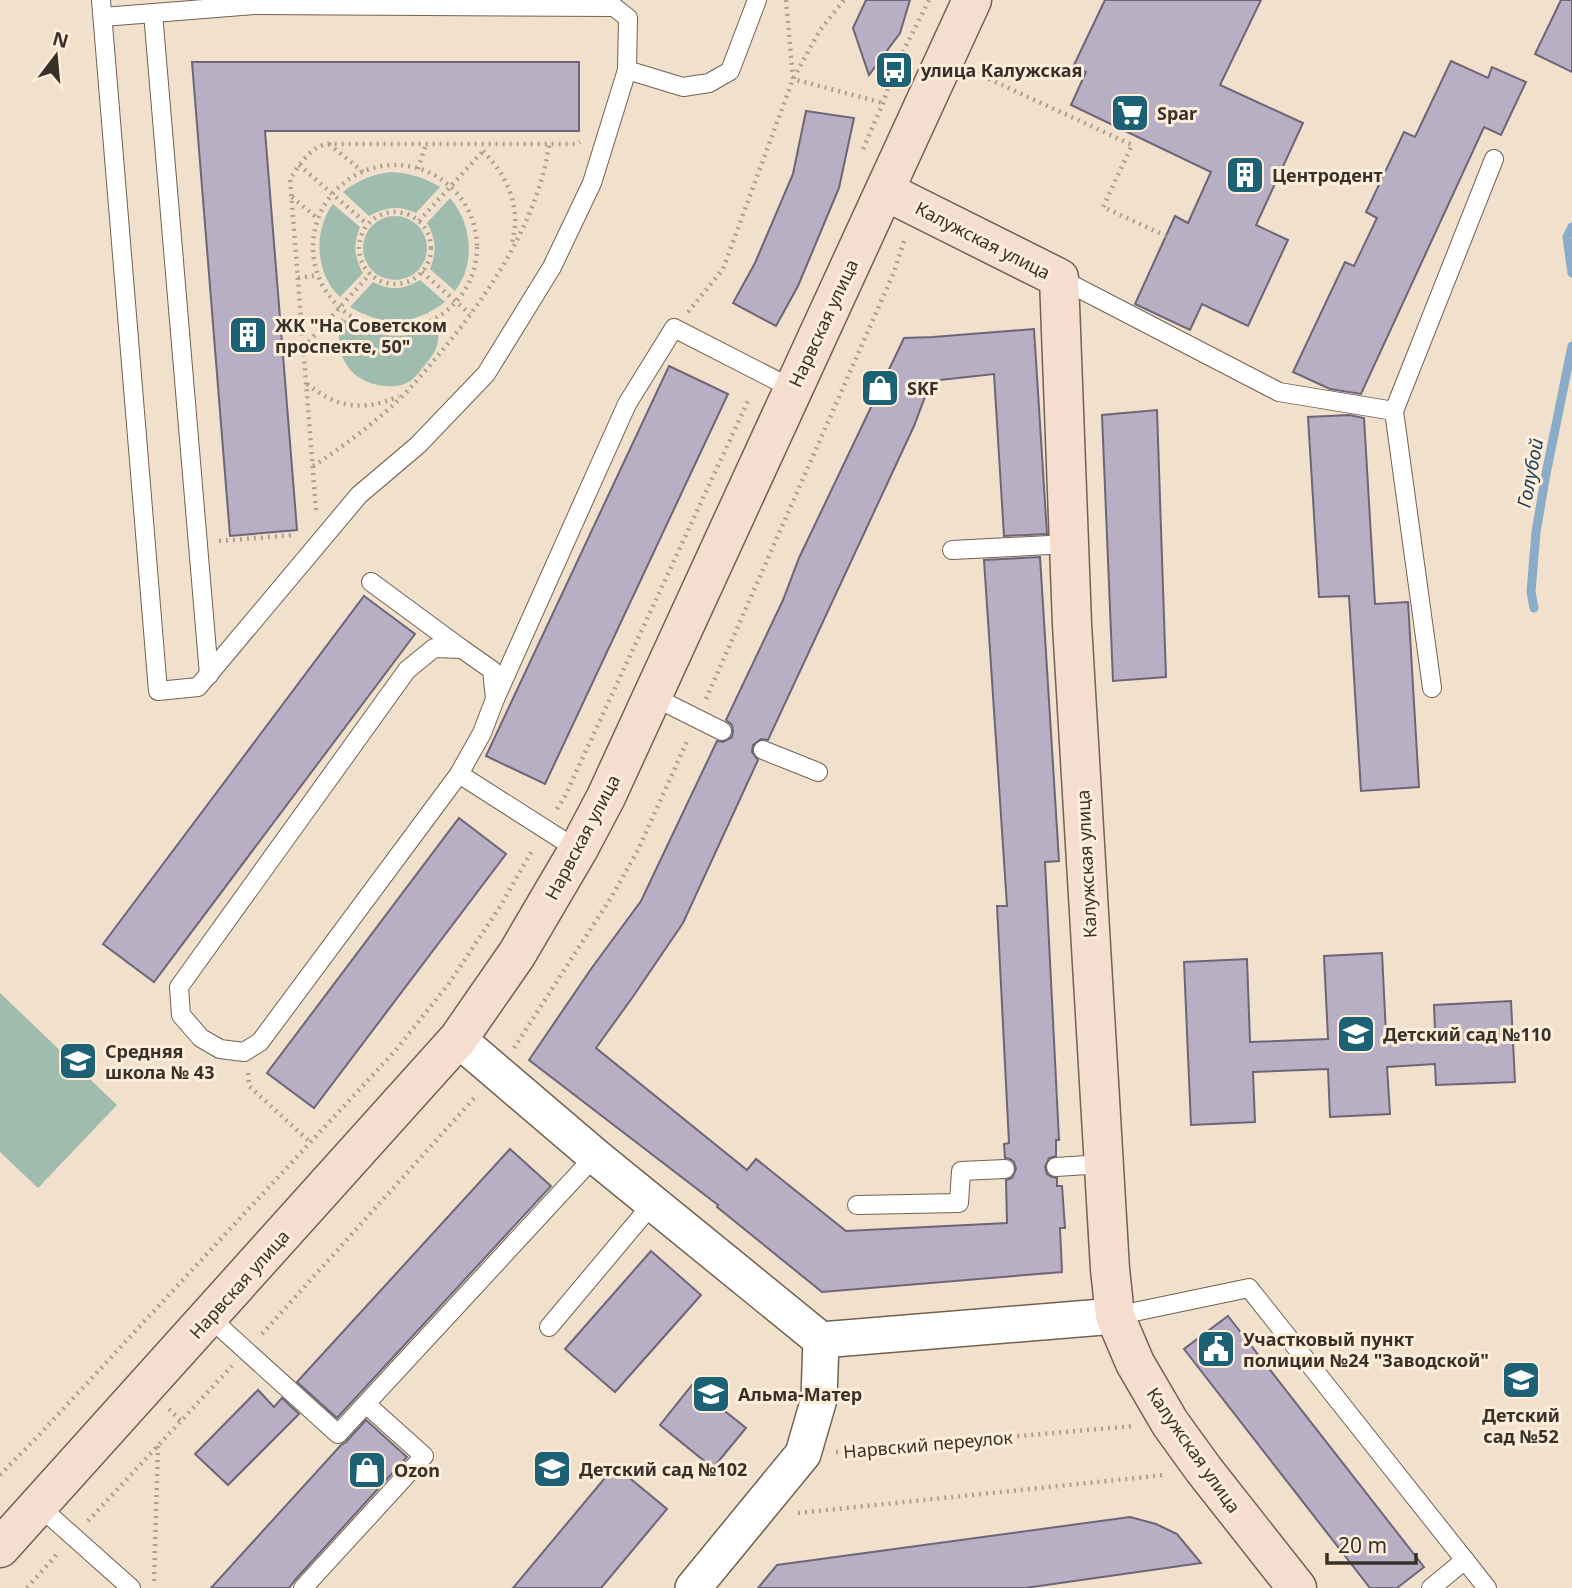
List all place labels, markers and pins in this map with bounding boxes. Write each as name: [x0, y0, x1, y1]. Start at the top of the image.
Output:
bus stop icon: улица Калужская: [873, 49, 915, 91]
place label: улица Калужская: [920, 58, 1082, 82]
supermarket icon: Spar: [1109, 92, 1151, 134]
place label: Spar: [1157, 101, 1197, 125]
building icon: Центродент: [1224, 154, 1266, 196]
place label: Центродент: [1272, 163, 1383, 187]
place label: ЖК "На Советском проспекте, 50": [275, 313, 447, 358]
building icon: ЖК "На Советском проспекте, 50": [227, 314, 269, 356]
shop icon: SKF: [859, 367, 901, 409]
place label: SKF: [907, 376, 939, 400]
school or university icon: Детский сад №110: [1335, 1013, 1377, 1055]
place label: Детский сад №110: [1383, 1022, 1551, 1046]
place label: Средняя школа № 43: [105, 1039, 214, 1084]
school or university icon: Средняя школа № 43: [57, 1040, 99, 1082]
place label: Участковый пункт полиции №24 "Заводской": [1243, 1327, 1489, 1372]
public building icon: Участковый пункт полиции №24 "Заводской": [1195, 1328, 1237, 1370]
school or university icon: Детский сад №52: [1500, 1359, 1542, 1401]
school or university icon: Альма-Матер: [690, 1373, 732, 1415]
place label: Альма-Матер: [738, 1382, 862, 1406]
place label: Детский сад №52: [1482, 1403, 1560, 1448]
school or university icon: Детский сад №102: [531, 1448, 573, 1490]
shop icon: Ozon: [346, 1449, 388, 1491]
place label: Детский сад №102: [579, 1457, 747, 1481]
place label: Ozon: [394, 1458, 440, 1482]

